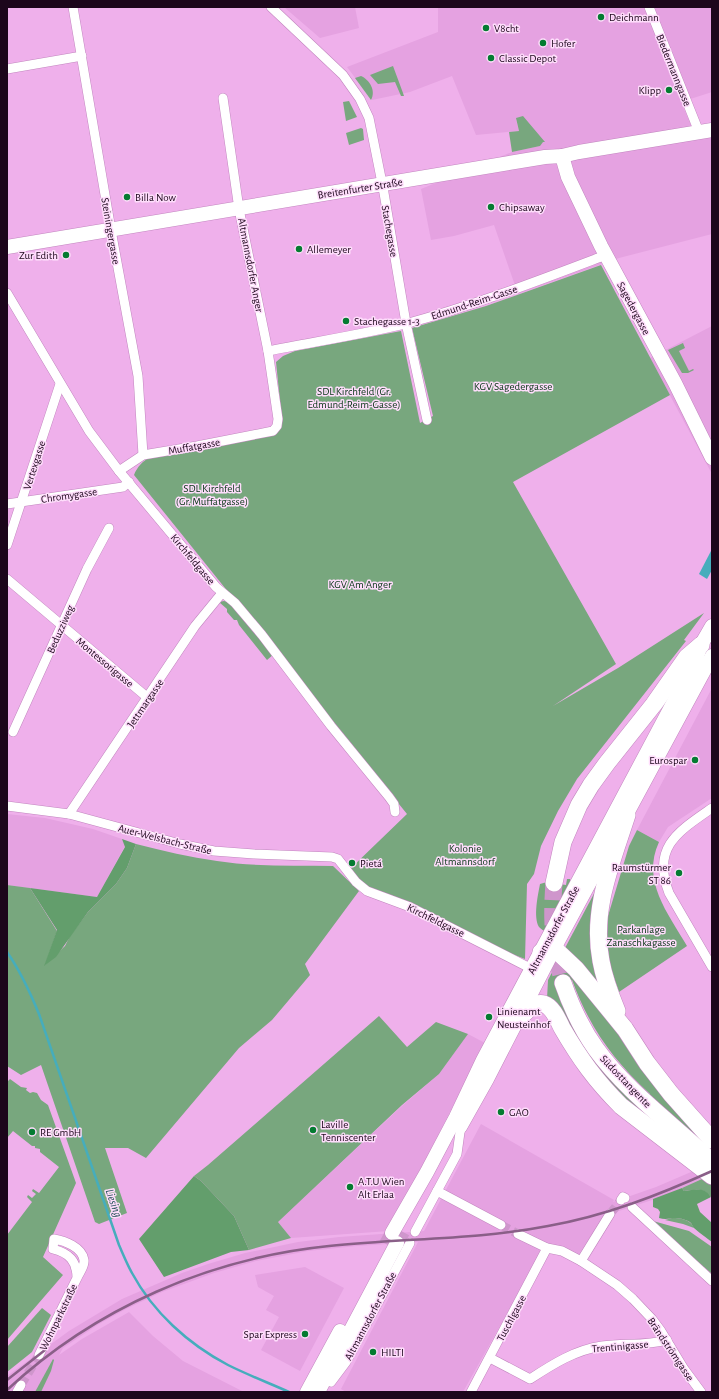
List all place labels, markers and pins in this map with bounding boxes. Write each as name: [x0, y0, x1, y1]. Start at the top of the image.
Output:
marker: Deichmann: [596, 12, 606, 22]
place label: Deichmann: [609, 12, 659, 23]
marker: V8cht: [481, 23, 491, 33]
place label: V8cht: [494, 23, 519, 34]
marker: Hofer: [538, 38, 548, 48]
place label: Hofer: [551, 38, 576, 49]
marker: Classic Depot: [486, 53, 496, 63]
place label: Classic Depot: [499, 53, 557, 64]
place label: Klipp: [638, 85, 661, 96]
marker: Klipp: [664, 85, 674, 95]
marker: Billa Now: [122, 192, 132, 202]
place label: Billa Now: [135, 192, 176, 203]
marker: Chipsaway: [486, 202, 496, 212]
place label: Chipsaway: [499, 202, 545, 213]
marker: Allemeyer: [294, 244, 304, 254]
place label: Allemeyer: [307, 244, 351, 255]
place label: Zur Edith: [19, 250, 58, 261]
marker: Zur Edith: [61, 250, 71, 260]
marker: Stachegasse 1-3: [341, 316, 351, 326]
place label: Stachegasse 1-3: [354, 316, 420, 327]
place label: Eurospar: [649, 755, 687, 766]
marker: Eurospar: [690, 755, 700, 765]
marker: Pietá: [347, 858, 357, 868]
place label: Pietá: [360, 858, 382, 869]
place label: Raumstürmer ST 86: [612, 862, 671, 886]
marker: Raumstürmer ST 86: [674, 868, 684, 878]
place label: Linienamt Neusteinhof: [497, 1006, 551, 1030]
marker: Linienamt Neusteinhof: [484, 1012, 494, 1022]
marker: GAO: [496, 1107, 506, 1117]
place label: GAO: [509, 1107, 529, 1118]
place label: Laville Tenniscenter: [321, 1119, 376, 1143]
marker: Laville Tenniscenter: [308, 1125, 318, 1135]
marker: RE GmbH: [27, 1127, 37, 1137]
place label: RE GmbH: [40, 1127, 81, 1138]
place label: A.T.U Wien Alt Erlaa: [358, 1176, 405, 1200]
marker: A.T.U Wien Alt Erlaa: [345, 1182, 355, 1192]
place label: Spar Express: [244, 1329, 297, 1340]
marker: Spar Express: [300, 1329, 310, 1339]
marker: HILTI: [368, 1347, 378, 1357]
place label: HILTI: [381, 1347, 404, 1358]

